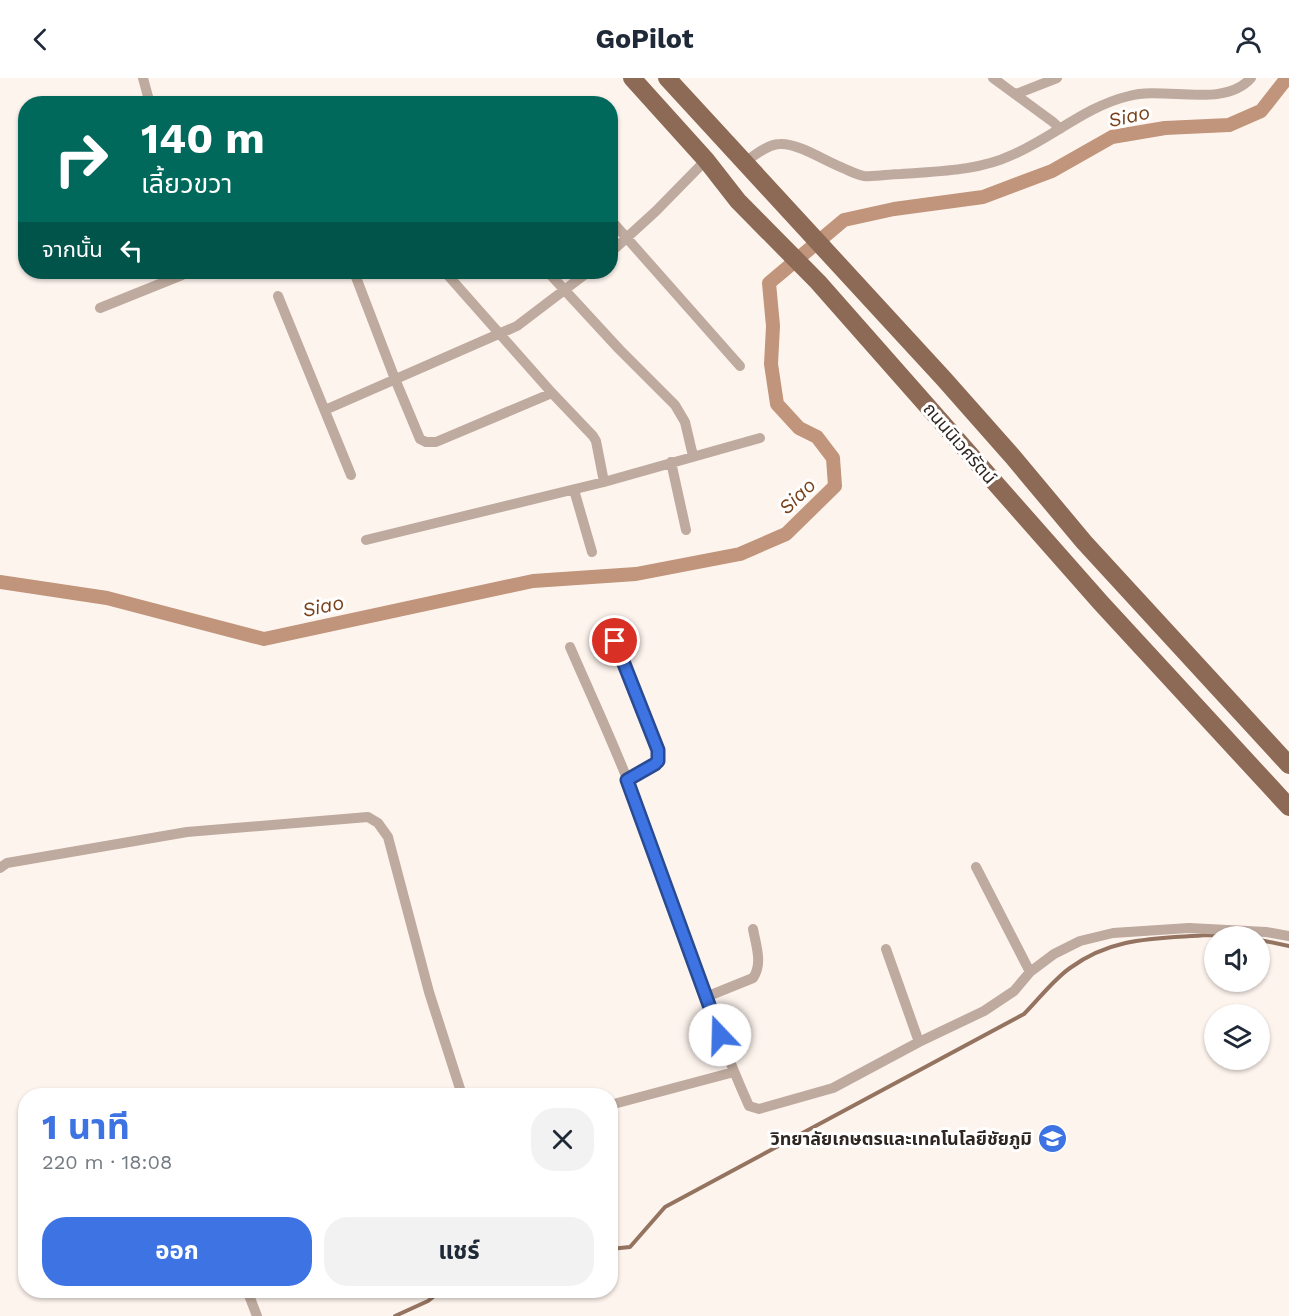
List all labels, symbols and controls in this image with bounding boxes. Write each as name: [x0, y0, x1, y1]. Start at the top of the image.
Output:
icon: back: [24, 23, 57, 56]
text: GoPilot: [595, 23, 694, 55]
icon: person: [1232, 23, 1265, 56]
water label: Siao: [1106, 100, 1152, 132]
text: 140 m: [141, 114, 265, 163]
icon: right: [42, 120, 120, 198]
text: เลี้ยวขวา: [141, 168, 232, 200]
icon: left: [115, 234, 148, 267]
text: จากนั้น: [42, 237, 103, 262]
street label: ถนนนิเวศรัตน์: [919, 398, 1001, 488]
water label: Siao: [774, 473, 820, 519]
water label: Siao: [300, 590, 346, 622]
pin: [589, 615, 640, 666]
icon: arrive: [598, 624, 631, 657]
map controls: [1204, 926, 1270, 1070]
button: sound: [1204, 926, 1270, 992]
position arrow: [688, 1003, 752, 1067]
button: layers: [1204, 1004, 1270, 1070]
text: 1 นาที: [42, 1106, 130, 1148]
button: close: [531, 1108, 594, 1171]
school or university icon: วิทยาลัยเกษตรและเทคโนโลยีชัยภูมิ: [1037, 1122, 1069, 1154]
place label: วิทยาลัยเกษตรและเทคโนโลยีชัยภูมิ: [770, 1128, 1032, 1150]
text: 220 m · 18:08: [42, 1150, 172, 1174]
button: ออก: [42, 1217, 312, 1286]
button: แชร์: [324, 1217, 594, 1286]

